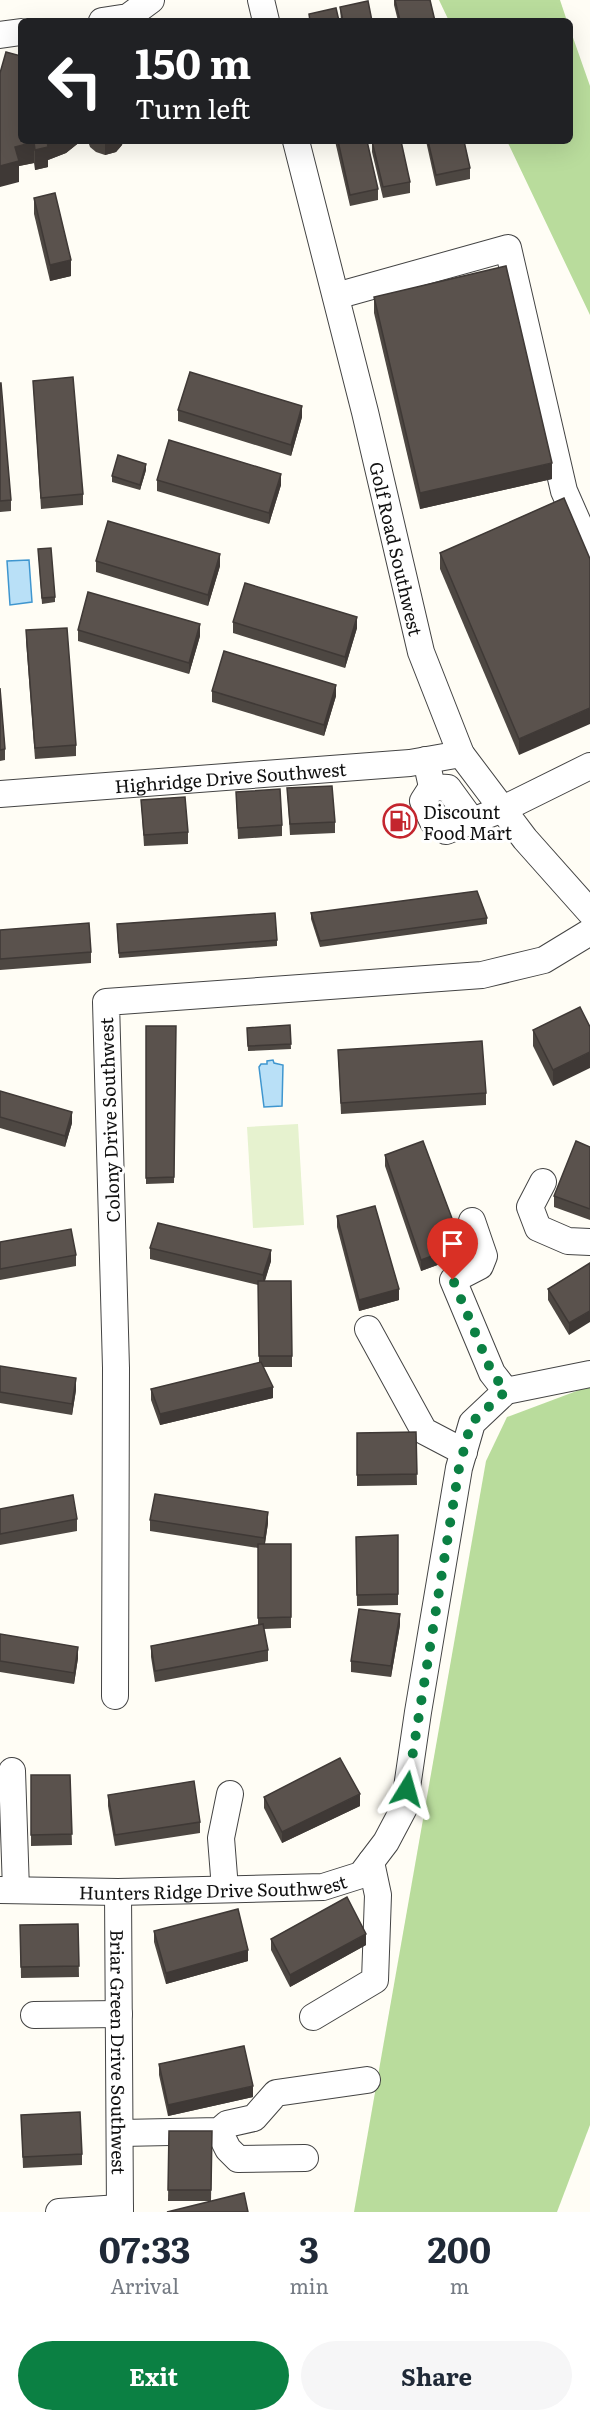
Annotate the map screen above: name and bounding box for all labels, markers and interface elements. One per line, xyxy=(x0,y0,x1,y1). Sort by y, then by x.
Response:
text: 150 m xyxy=(135,30,251,92)
icon: left xyxy=(36,42,114,120)
text: Turn left xyxy=(135,87,250,127)
street label: Golf Road Southwest xyxy=(364,459,430,639)
street label: Highridge Drive Southwest xyxy=(114,754,348,799)
place label: Discount Food Mart xyxy=(423,798,513,846)
fuel station icon: Discount Food Mart xyxy=(382,803,418,839)
street label: Colony Drive Southwest xyxy=(92,1016,126,1223)
pin xyxy=(427,1218,478,1280)
icon: arrive xyxy=(436,1227,469,1260)
position arrow xyxy=(375,1757,439,1821)
street label: Hunters Ridge Drive Southwest xyxy=(79,1867,351,1906)
street label: Briar Green Drive Southwest xyxy=(105,1929,133,2175)
text: 07:33 xyxy=(99,2221,191,2274)
text: 3 xyxy=(299,2221,319,2274)
text: 200 xyxy=(428,2221,491,2274)
text: Arrival xyxy=(111,2270,179,2300)
text: min xyxy=(289,2270,329,2300)
text: m xyxy=(450,2270,469,2300)
button: Exit xyxy=(18,2341,289,2410)
button: Share xyxy=(301,2341,572,2410)

